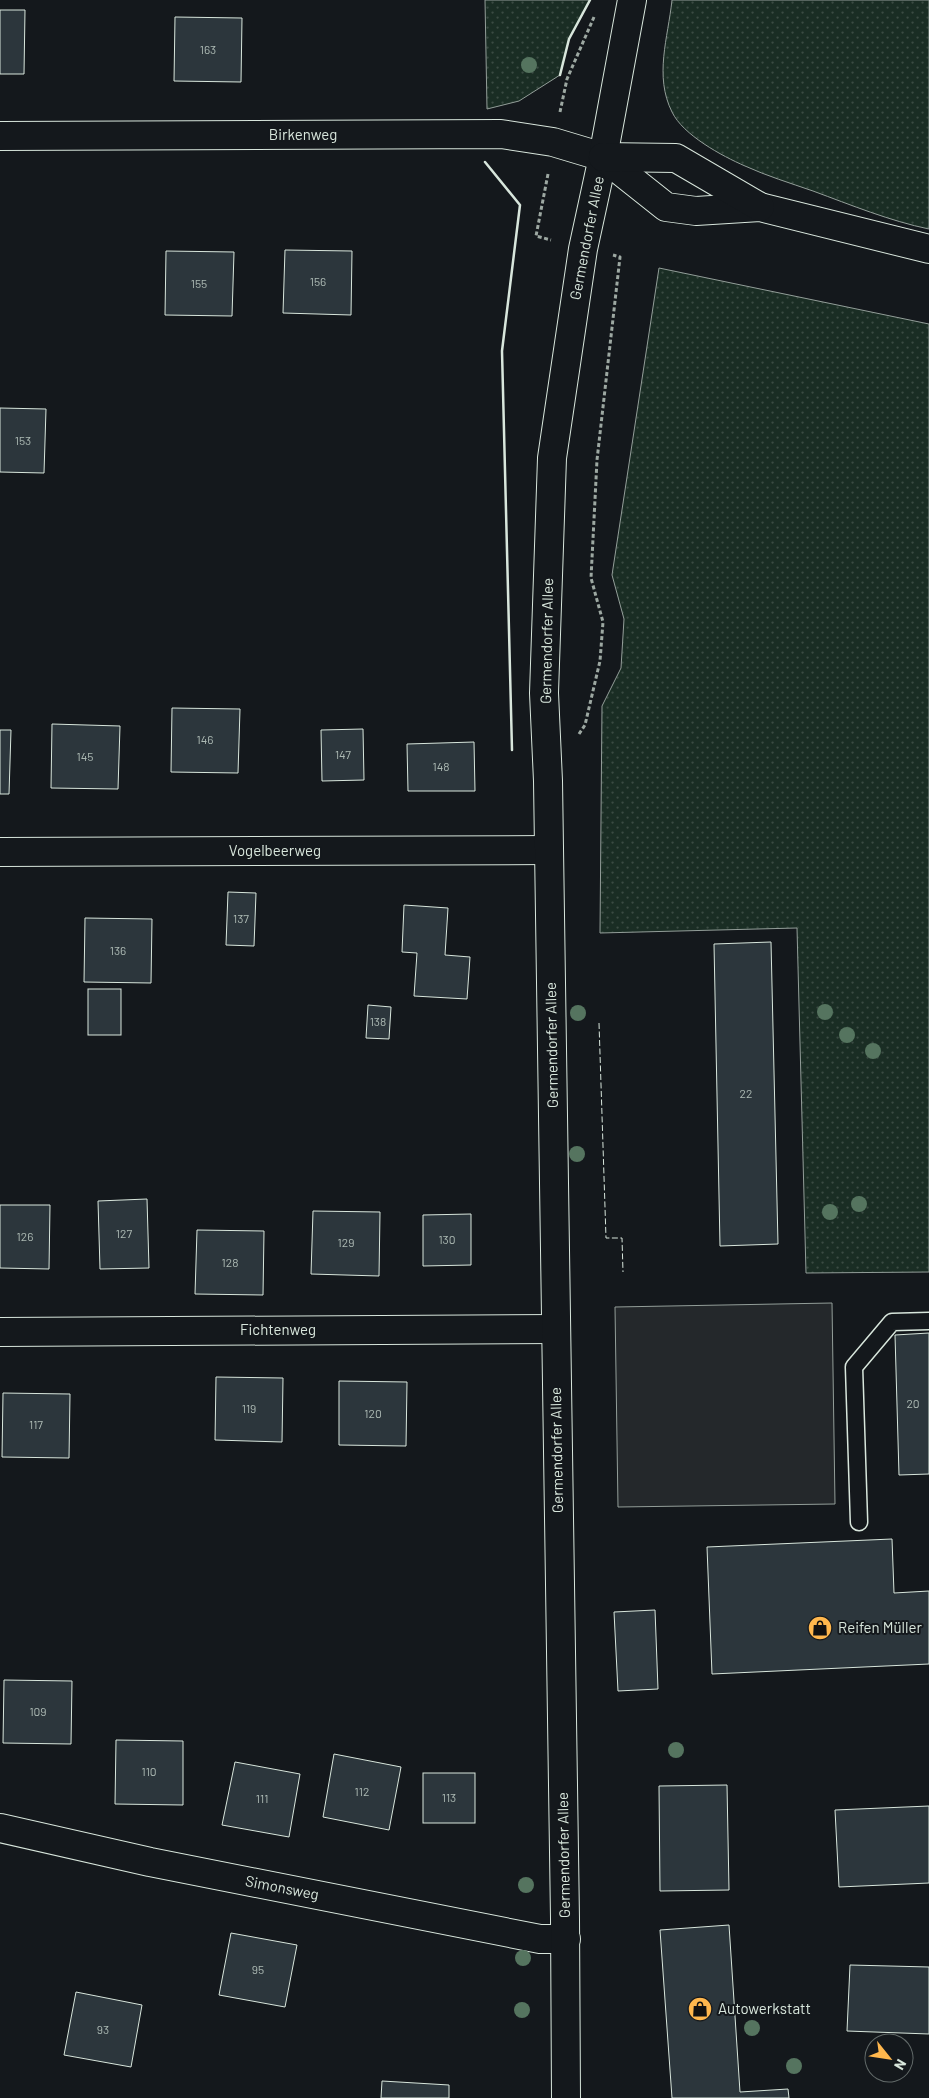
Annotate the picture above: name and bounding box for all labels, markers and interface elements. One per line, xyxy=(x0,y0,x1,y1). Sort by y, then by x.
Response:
house number: 163 xyxy=(200,42,216,56)
street label: Birkenweg xyxy=(269,125,337,143)
street label: Germendorfer Allee xyxy=(565,174,607,301)
house number: 156 xyxy=(310,274,326,288)
house number: 155 xyxy=(191,276,207,290)
house number: 153 xyxy=(15,433,31,447)
street label: Germendorfer Allee xyxy=(536,578,556,704)
house number: 146 xyxy=(197,732,214,746)
house number: 147 xyxy=(335,747,351,761)
house number: 145 xyxy=(77,749,93,763)
house number: 148 xyxy=(432,759,450,773)
street label: Vogelbeerweg xyxy=(229,841,321,859)
house number: 137 xyxy=(233,911,249,925)
house number: 136 xyxy=(110,943,126,957)
street label: Germendorfer Allee xyxy=(541,982,561,1108)
house number: 138 xyxy=(370,1014,386,1028)
house number: 22 xyxy=(740,1086,752,1100)
house number: 127 xyxy=(116,1226,132,1240)
house number: 126 xyxy=(17,1229,33,1243)
house number: 130 xyxy=(438,1232,456,1246)
house number: 129 xyxy=(338,1235,354,1249)
house number: 128 xyxy=(222,1255,238,1269)
street label: Fichtenweg xyxy=(240,1320,316,1338)
street label: Germendorfer Allee xyxy=(546,1387,566,1513)
house number: 20 xyxy=(906,1396,920,1410)
house number: 119 xyxy=(242,1401,256,1415)
house number: 120 xyxy=(364,1406,382,1420)
house number: 117 xyxy=(29,1417,43,1431)
shop icon: Reifen Müller xyxy=(807,1615,833,1641)
place label: Reifen Müller xyxy=(838,1618,922,1636)
house number: 109 xyxy=(29,1704,47,1718)
house number: 110 xyxy=(141,1764,157,1778)
house number: 112 xyxy=(355,1784,369,1798)
house number: 113 xyxy=(442,1790,456,1804)
house number: 111 xyxy=(256,1791,268,1805)
street label: Germendorfer Allee xyxy=(553,1792,573,1918)
street label: Simonsweg xyxy=(244,1871,320,1903)
house number: 95 xyxy=(252,1962,264,1976)
shop icon: Autowerkstatt xyxy=(687,1996,713,2022)
place label: Autowerkstatt xyxy=(718,1999,811,2017)
house number: 93 xyxy=(97,2022,109,2036)
north arrow xyxy=(864,2033,914,2083)
text: N xyxy=(891,2056,910,2073)

